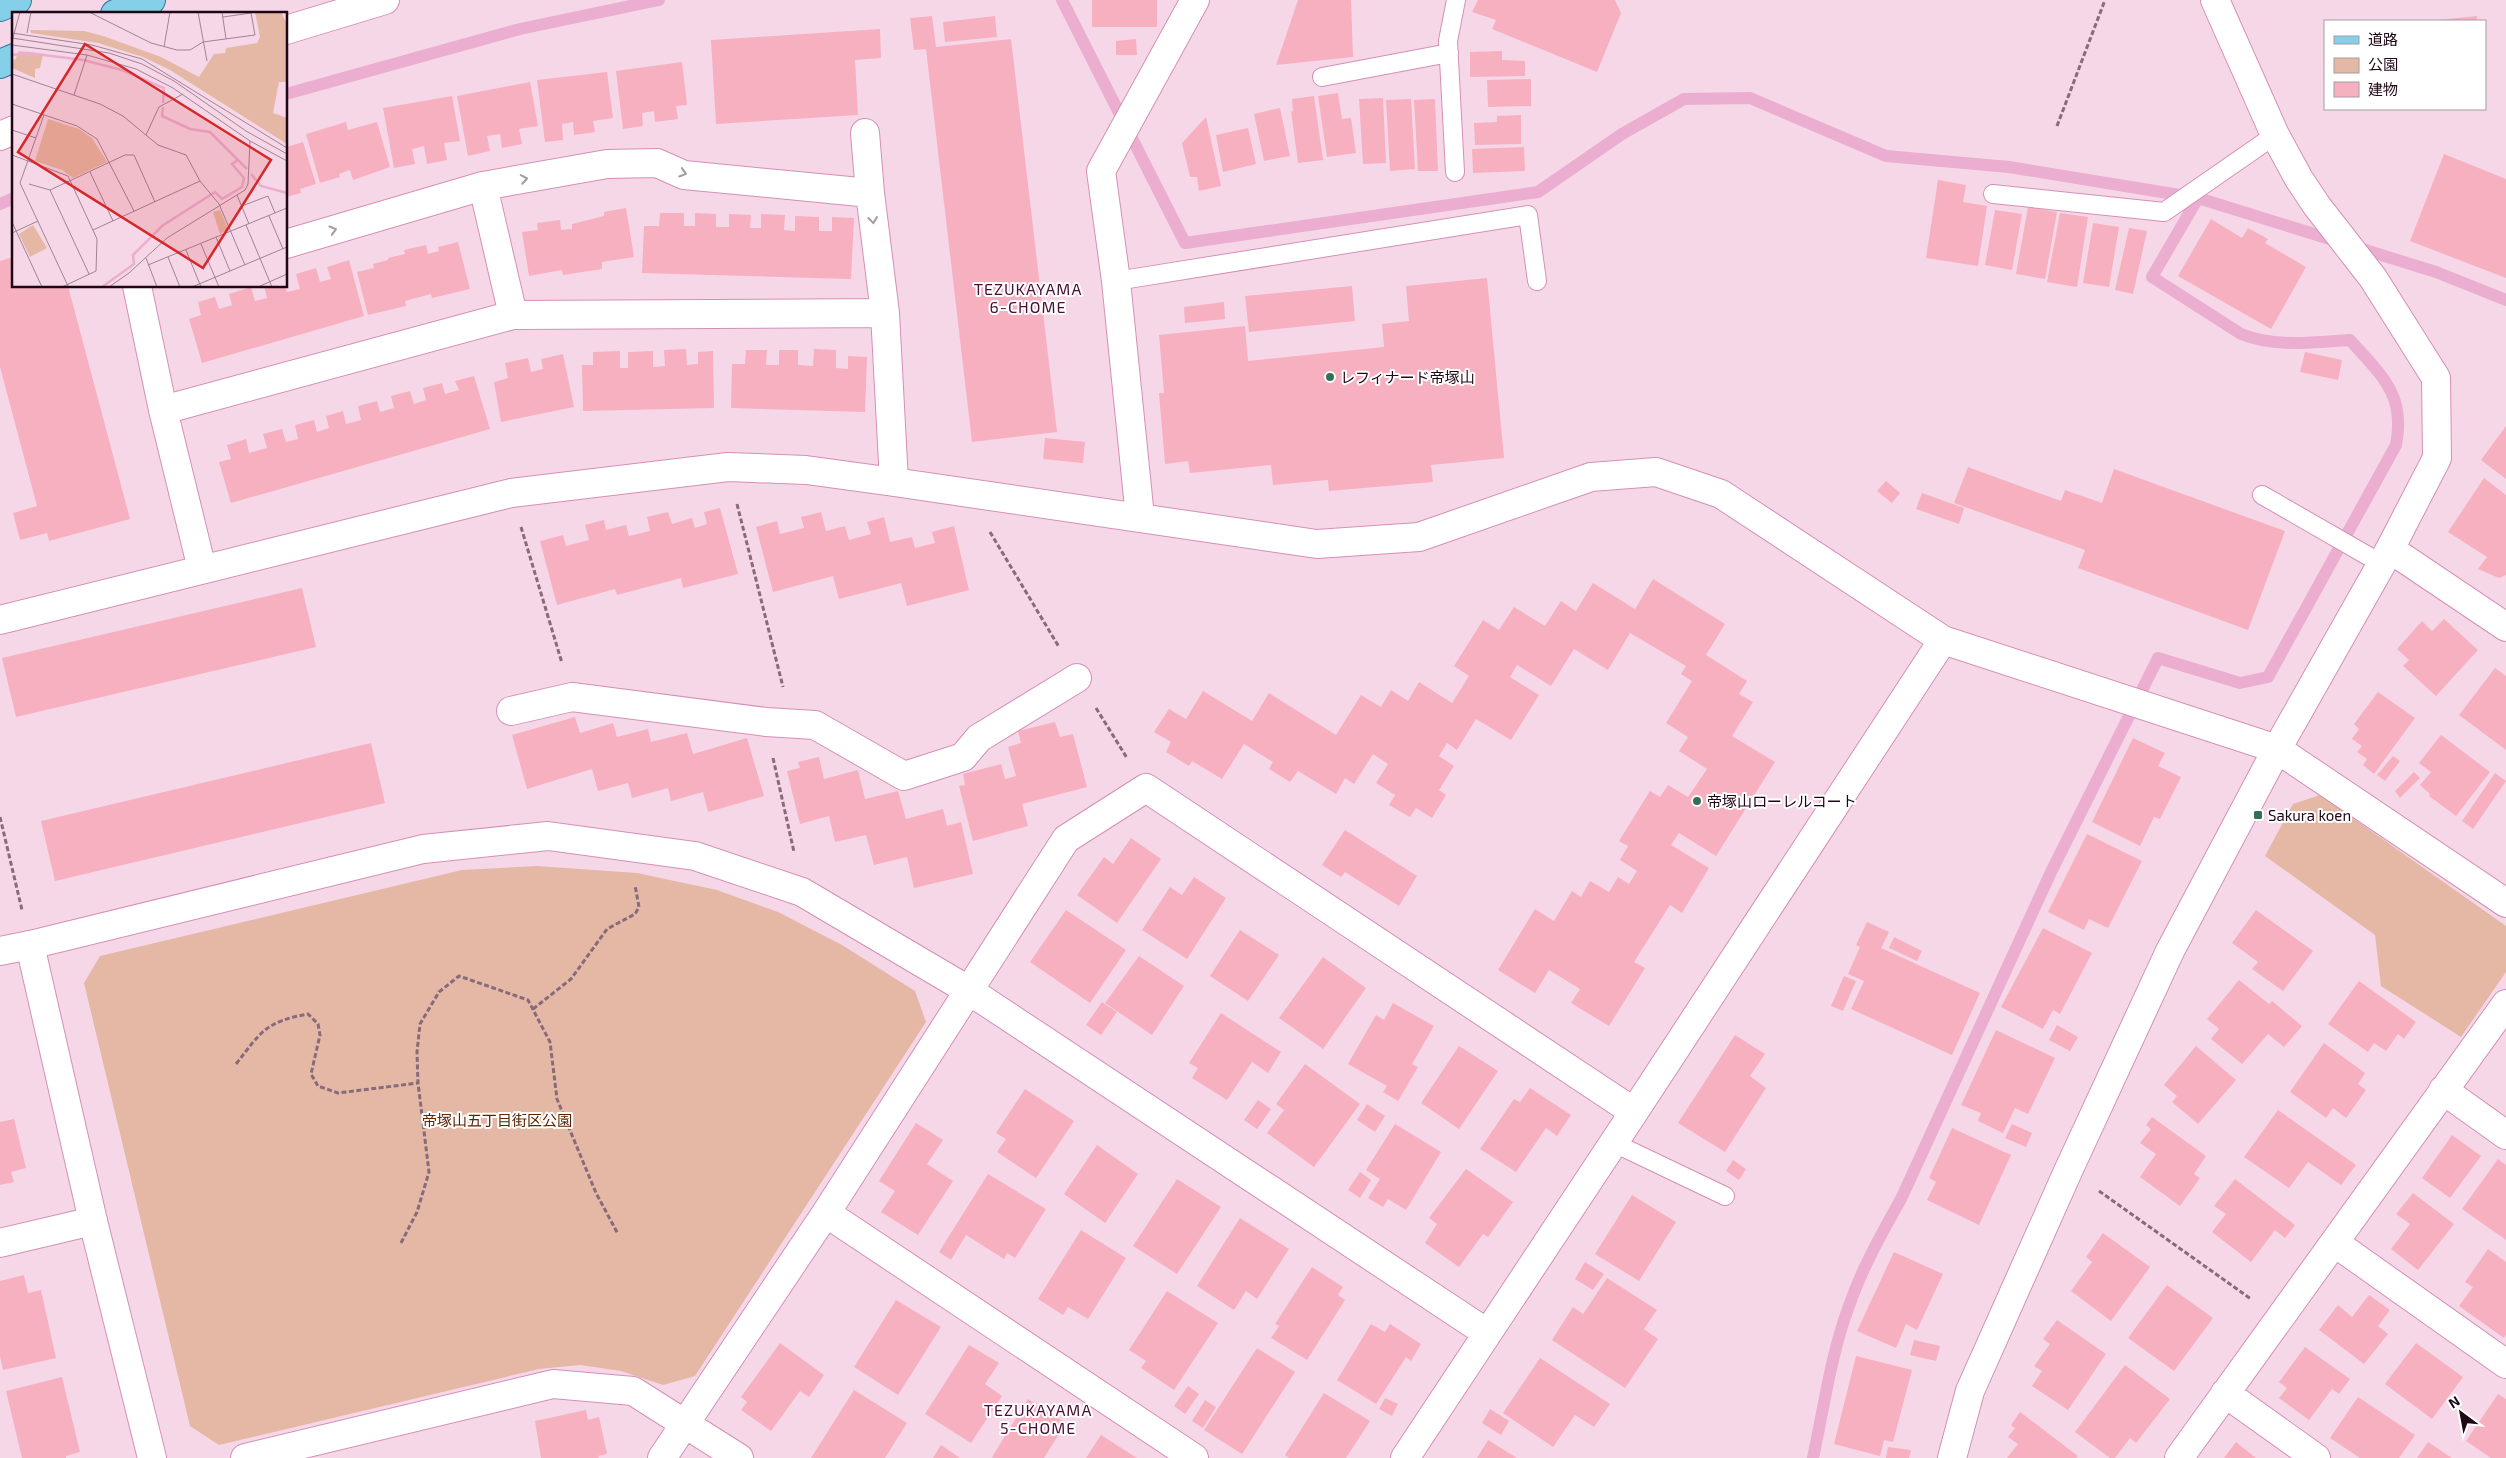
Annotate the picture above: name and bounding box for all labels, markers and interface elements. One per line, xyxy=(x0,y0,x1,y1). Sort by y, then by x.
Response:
inset map xyxy=(12,12,288,288)
legend xyxy=(2324,20,2486,110)
text: 道路 xyxy=(2368,30,2398,48)
text: 公園 xyxy=(2368,55,2398,73)
text: 建物 xyxy=(2368,80,2398,98)
one-way arrow xyxy=(678,168,687,178)
one-way arrow xyxy=(519,175,528,185)
one-way arrow xyxy=(867,216,878,224)
one-way arrow xyxy=(328,226,337,236)
district label: TEZUKAYAMA 6-CHOME xyxy=(974,279,1082,316)
place label: レフィナード帝塚山 xyxy=(1340,368,1475,386)
marker: レフィナード帝塚山 xyxy=(1324,371,1336,383)
place label: 帝塚山ローレルコート xyxy=(1707,792,1857,810)
marker: 帝塚山ローレルコート xyxy=(1691,795,1703,807)
place label: Sakura koen xyxy=(2268,806,2351,824)
marker: Sakura koen xyxy=(2252,809,2264,821)
park label: 帝塚山五丁目街区公園 xyxy=(422,1111,572,1129)
north arrow xyxy=(2436,1388,2486,1438)
text: N xyxy=(2445,1392,2463,1411)
district label: TEZUKAYAMA 5-CHOME xyxy=(984,1400,1092,1437)

